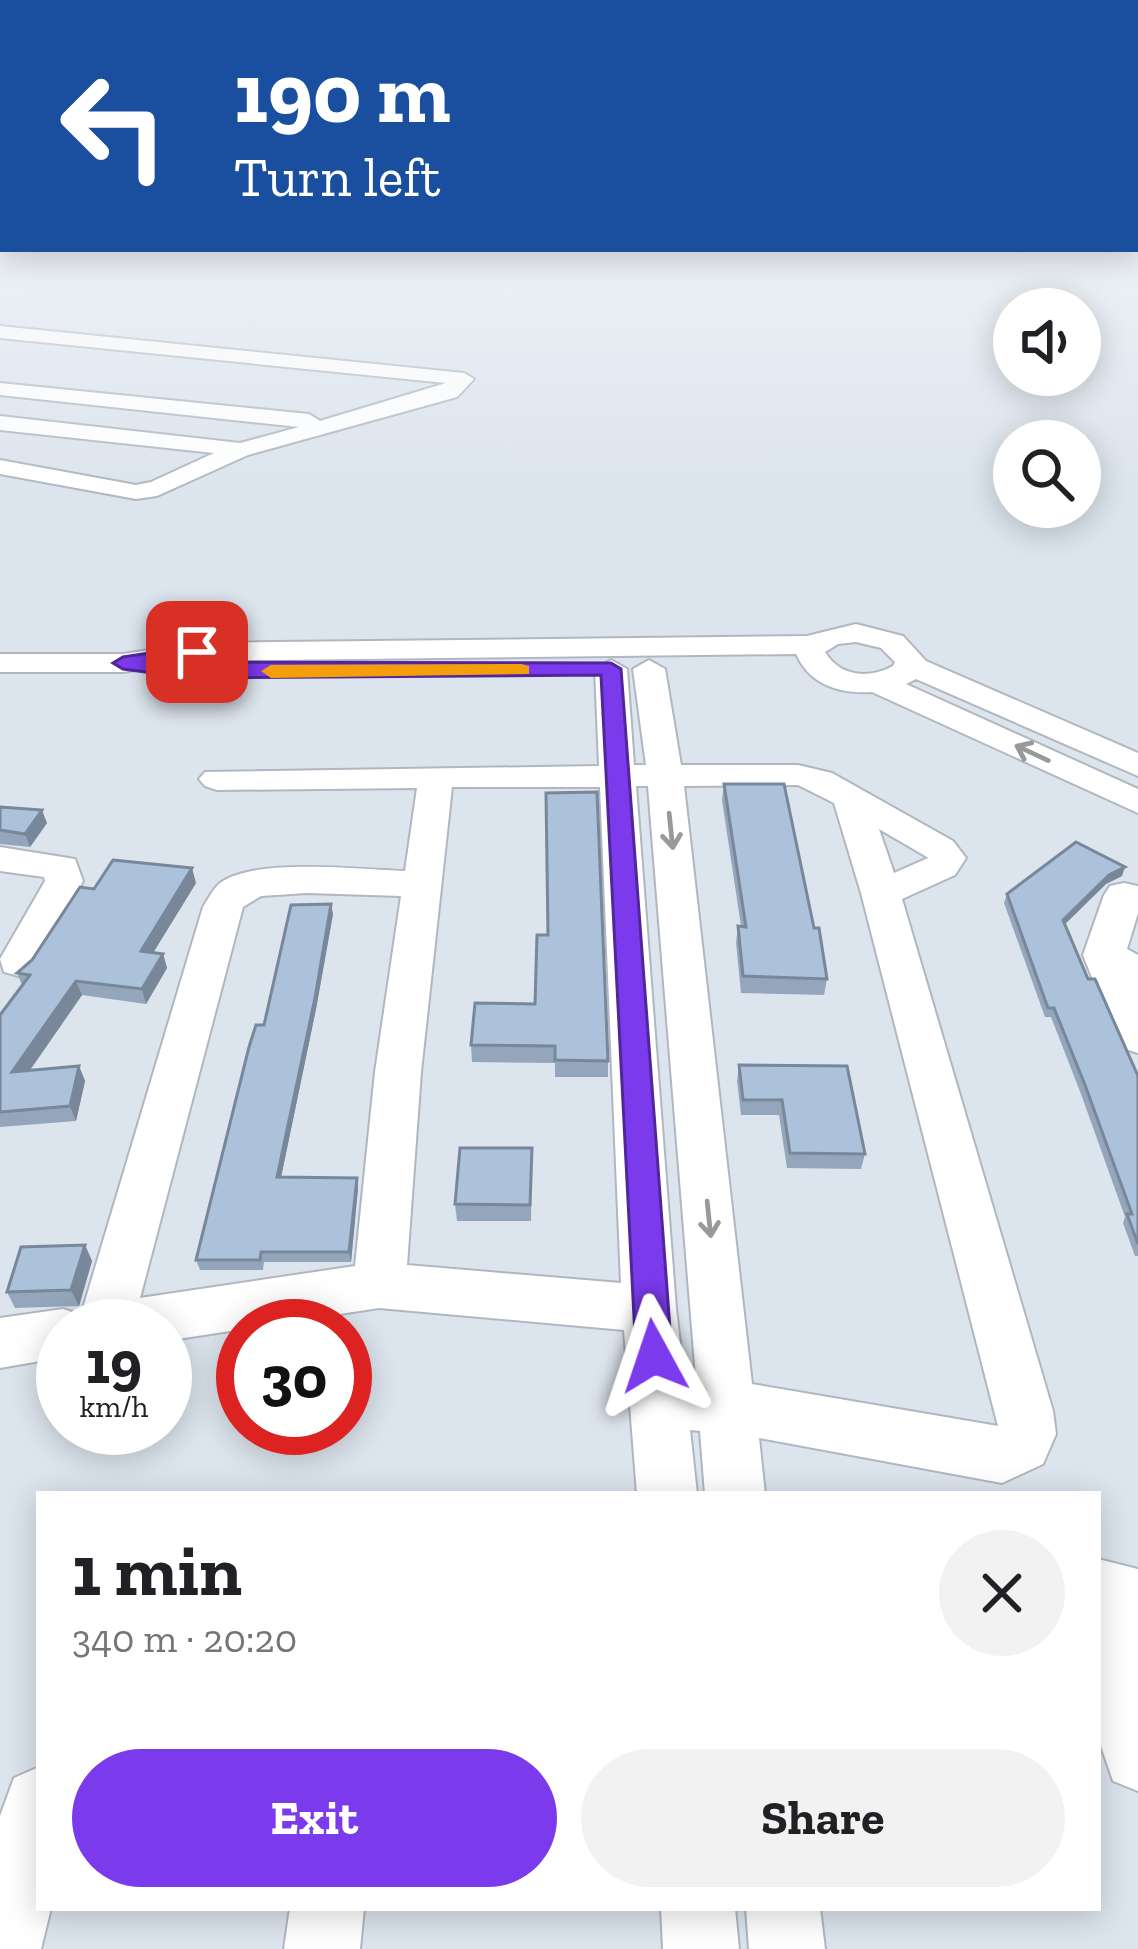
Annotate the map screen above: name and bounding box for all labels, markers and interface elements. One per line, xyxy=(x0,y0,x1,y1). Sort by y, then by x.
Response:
text: 190 m xyxy=(234,43,451,144)
icon: left xyxy=(36,48,192,204)
text: Turn left xyxy=(234,145,441,210)
map controls xyxy=(993,288,1101,528)
button: sound xyxy=(993,288,1101,396)
button: search xyxy=(993,420,1101,528)
pin xyxy=(146,601,248,703)
icon: arrive xyxy=(164,619,230,685)
one-way arrow xyxy=(1014,741,1050,763)
one-way arrow xyxy=(660,811,683,850)
one-way arrow xyxy=(698,1199,721,1238)
position arrow xyxy=(591,1293,717,1419)
speed limit sign: 30 xyxy=(216,1299,372,1455)
text: 19 xyxy=(86,1326,142,1398)
text: km/h xyxy=(80,1389,148,1425)
text: 1 min xyxy=(72,1527,242,1613)
button: close xyxy=(939,1530,1065,1656)
text: 340 m · 20:20 xyxy=(72,1615,297,1662)
button: Exit xyxy=(72,1749,557,1887)
button: Share xyxy=(581,1749,1065,1887)

